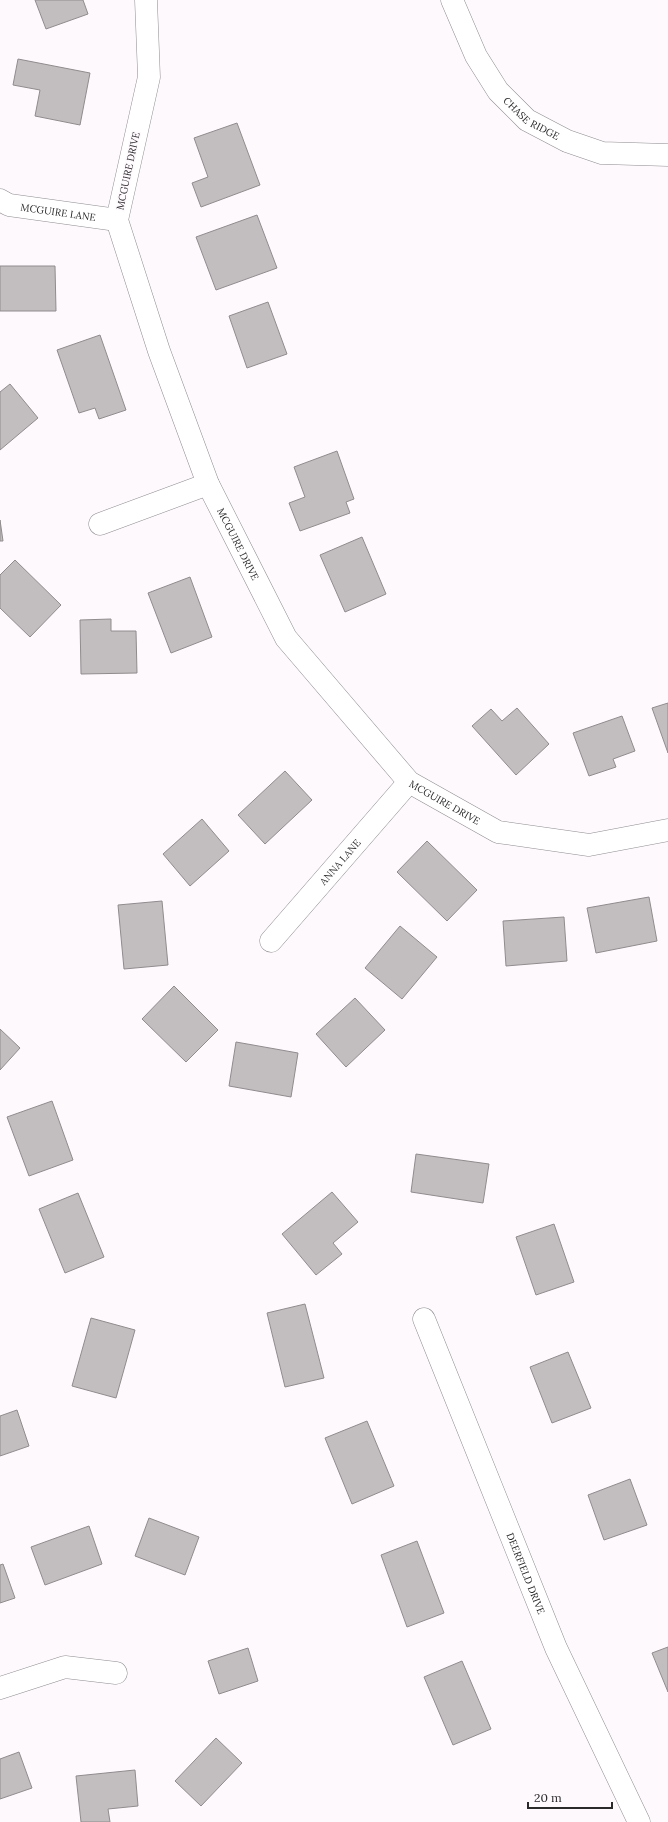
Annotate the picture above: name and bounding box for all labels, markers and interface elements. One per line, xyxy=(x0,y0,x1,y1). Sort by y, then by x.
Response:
street label: CHASE RIDGE xyxy=(501,94,562,142)
street label: MCGUIRE DRIVE xyxy=(113,131,143,211)
street label: MCGUIRE LANE xyxy=(20,200,97,223)
street label: MCGUIRE DRIVE xyxy=(215,505,262,582)
street label: MCGUIRE DRIVE xyxy=(407,777,483,827)
street label: ANNA LANE xyxy=(316,836,363,888)
street label: DEERFIELD DRIVE xyxy=(504,1531,548,1616)
scale bar xyxy=(528,1784,612,1810)
text: 20 m xyxy=(534,1790,562,1805)

